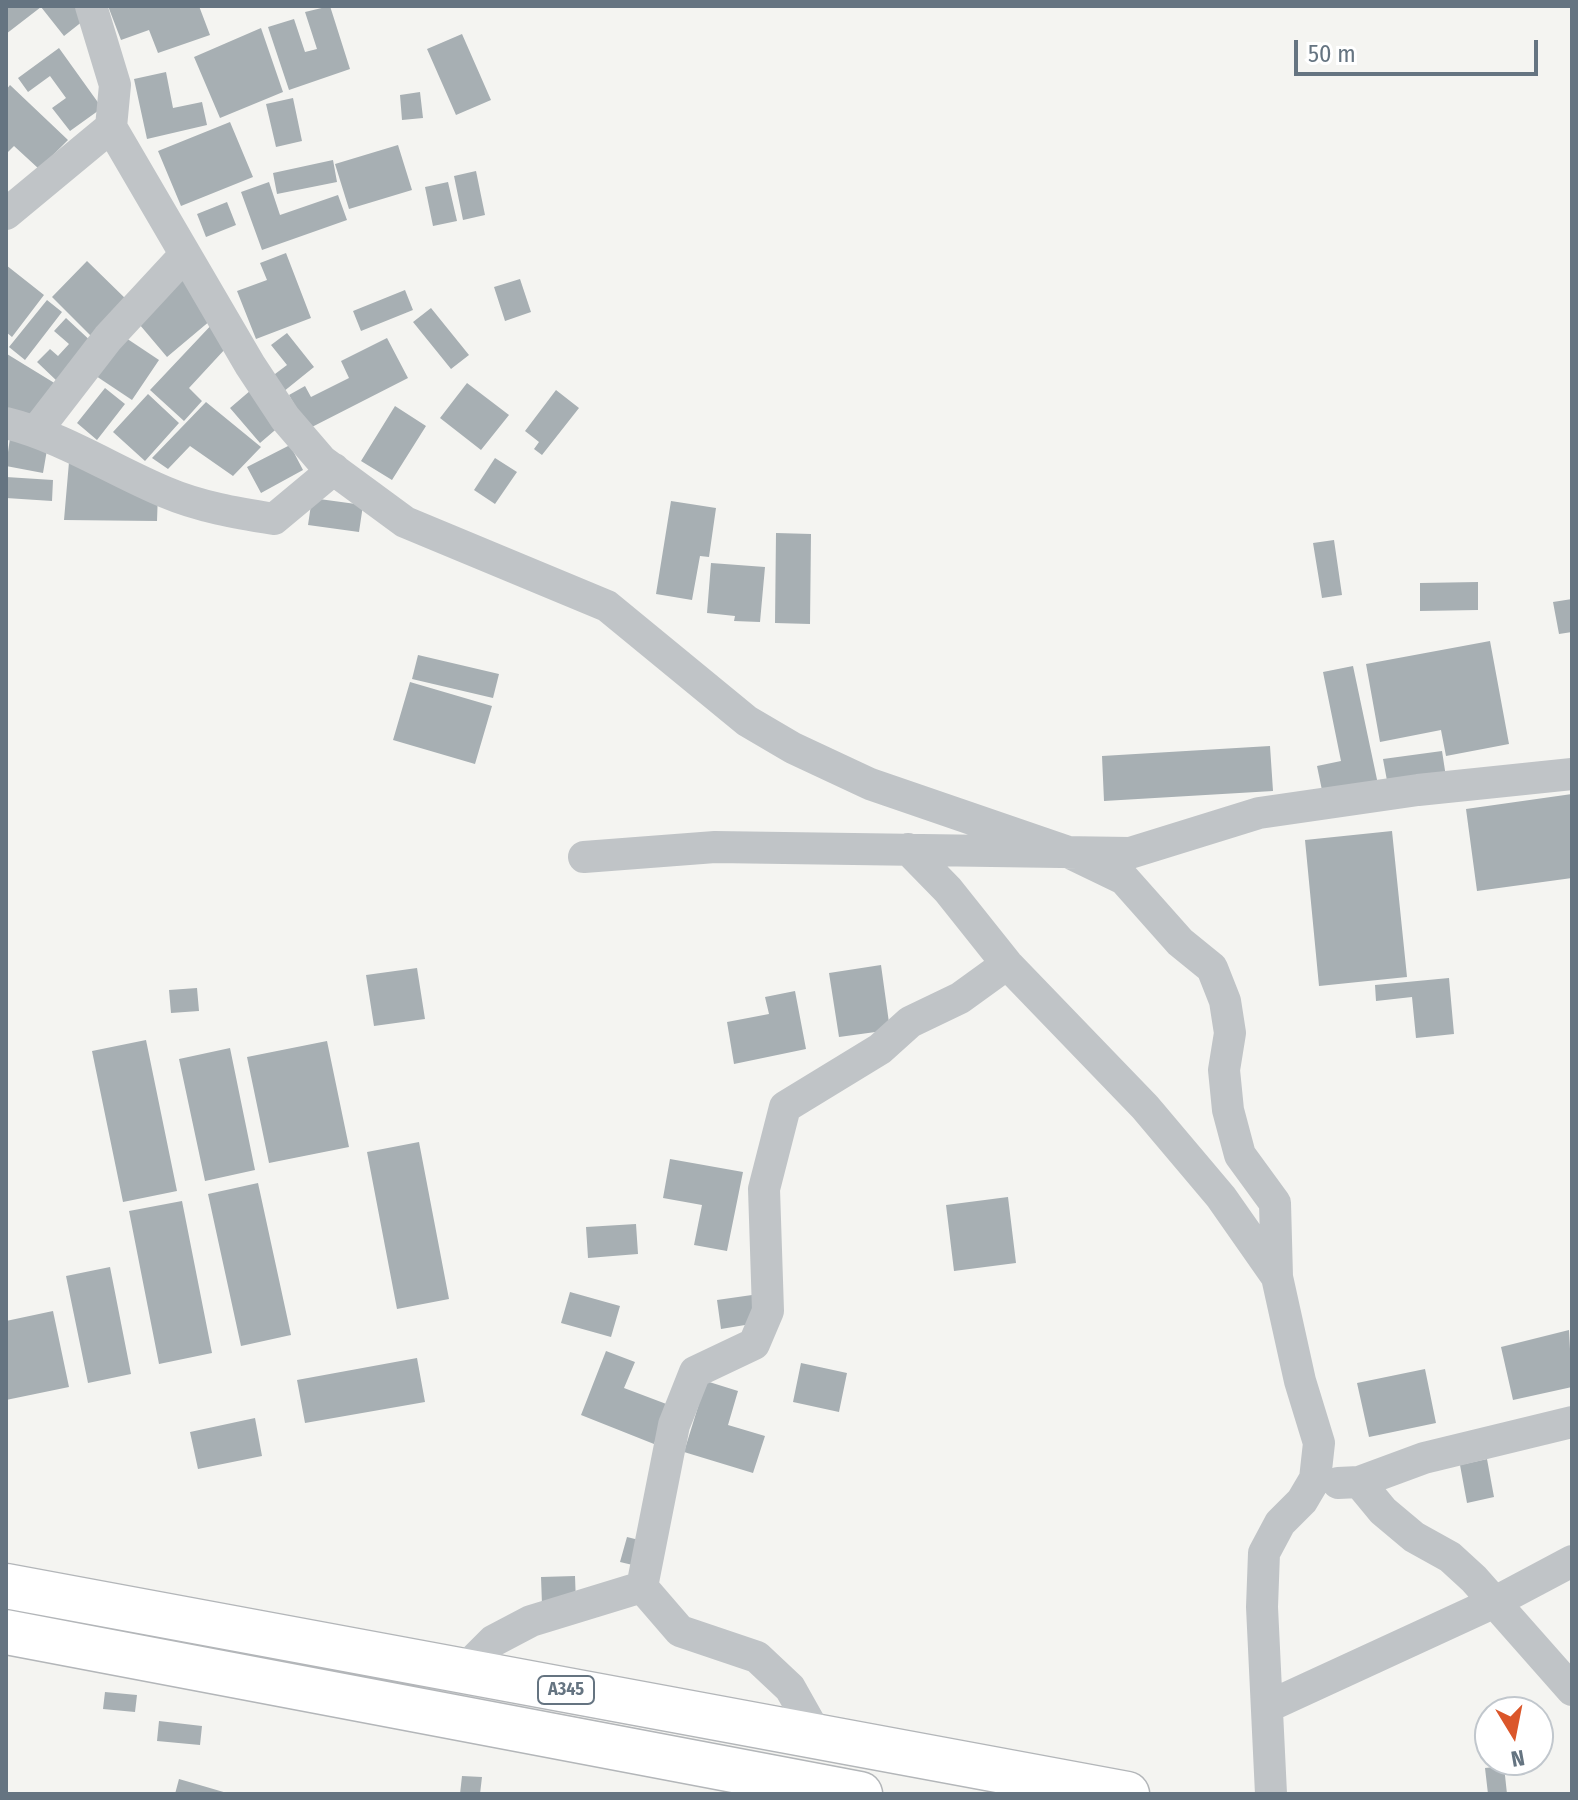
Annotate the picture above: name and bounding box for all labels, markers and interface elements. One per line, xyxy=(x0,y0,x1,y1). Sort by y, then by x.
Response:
scale bar xyxy=(1298,24,1542,74)
text: 50 m xyxy=(1308,40,1356,68)
road number: A345 xyxy=(538,1676,594,1704)
north arrow xyxy=(1474,1696,1554,1776)
text: N xyxy=(1509,1744,1527,1773)

